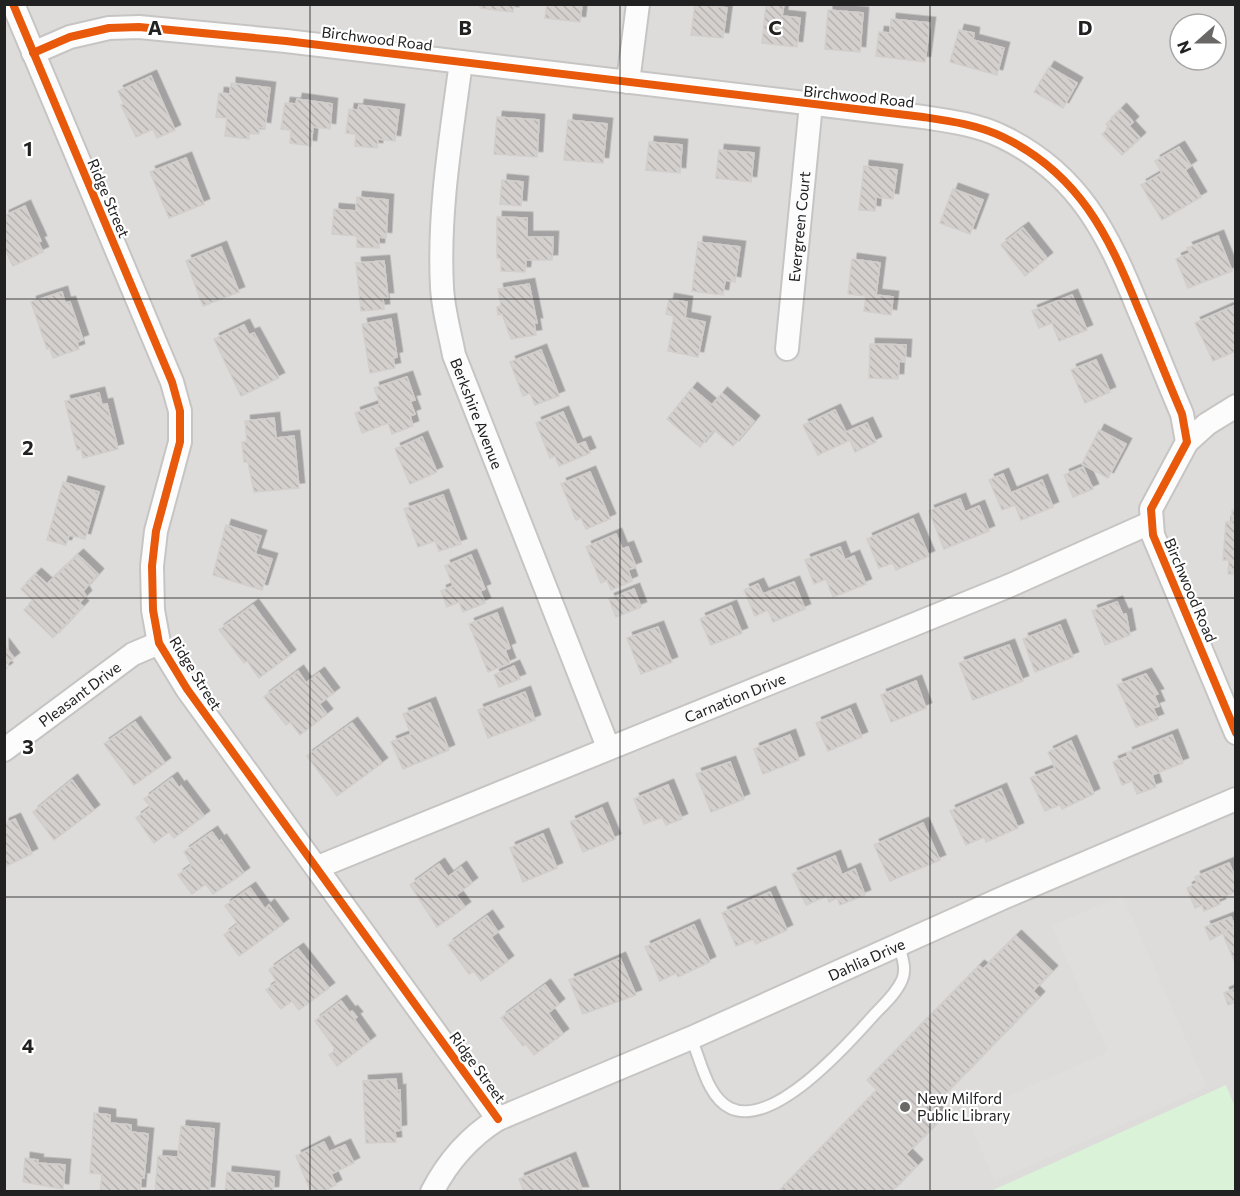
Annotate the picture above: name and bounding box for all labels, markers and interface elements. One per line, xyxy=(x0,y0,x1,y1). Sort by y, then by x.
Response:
north arrow xyxy=(1168,12,1228,72)
text: A xyxy=(148,15,162,39)
text: B xyxy=(458,15,472,39)
text: C xyxy=(768,15,782,39)
text: D xyxy=(1078,15,1092,39)
street label: Birchwood Road xyxy=(321,22,433,54)
text: N xyxy=(1173,39,1195,57)
street label: Birchwood Road xyxy=(803,81,915,111)
text: 1 xyxy=(23,136,33,160)
street label: Ridge Street xyxy=(84,156,134,240)
street label: Evergreen Court xyxy=(785,170,813,283)
street label: Berkshire Avenue xyxy=(447,355,507,471)
text: 2 xyxy=(22,435,34,459)
street label: Birchwood Road xyxy=(1161,535,1221,645)
street label: Ridge Street xyxy=(166,633,226,713)
street label: Pleasant Drive xyxy=(35,657,124,730)
street label: Carnation Drive xyxy=(682,669,788,726)
text: 3 xyxy=(22,734,34,758)
street label: Dahlia Drive xyxy=(825,934,907,984)
street label: Ridge Street xyxy=(446,1028,510,1106)
text: 4 xyxy=(22,1033,34,1057)
place label: New Milford Public Library xyxy=(917,1089,1011,1124)
marker: New Milford Public Library xyxy=(898,1100,912,1114)

